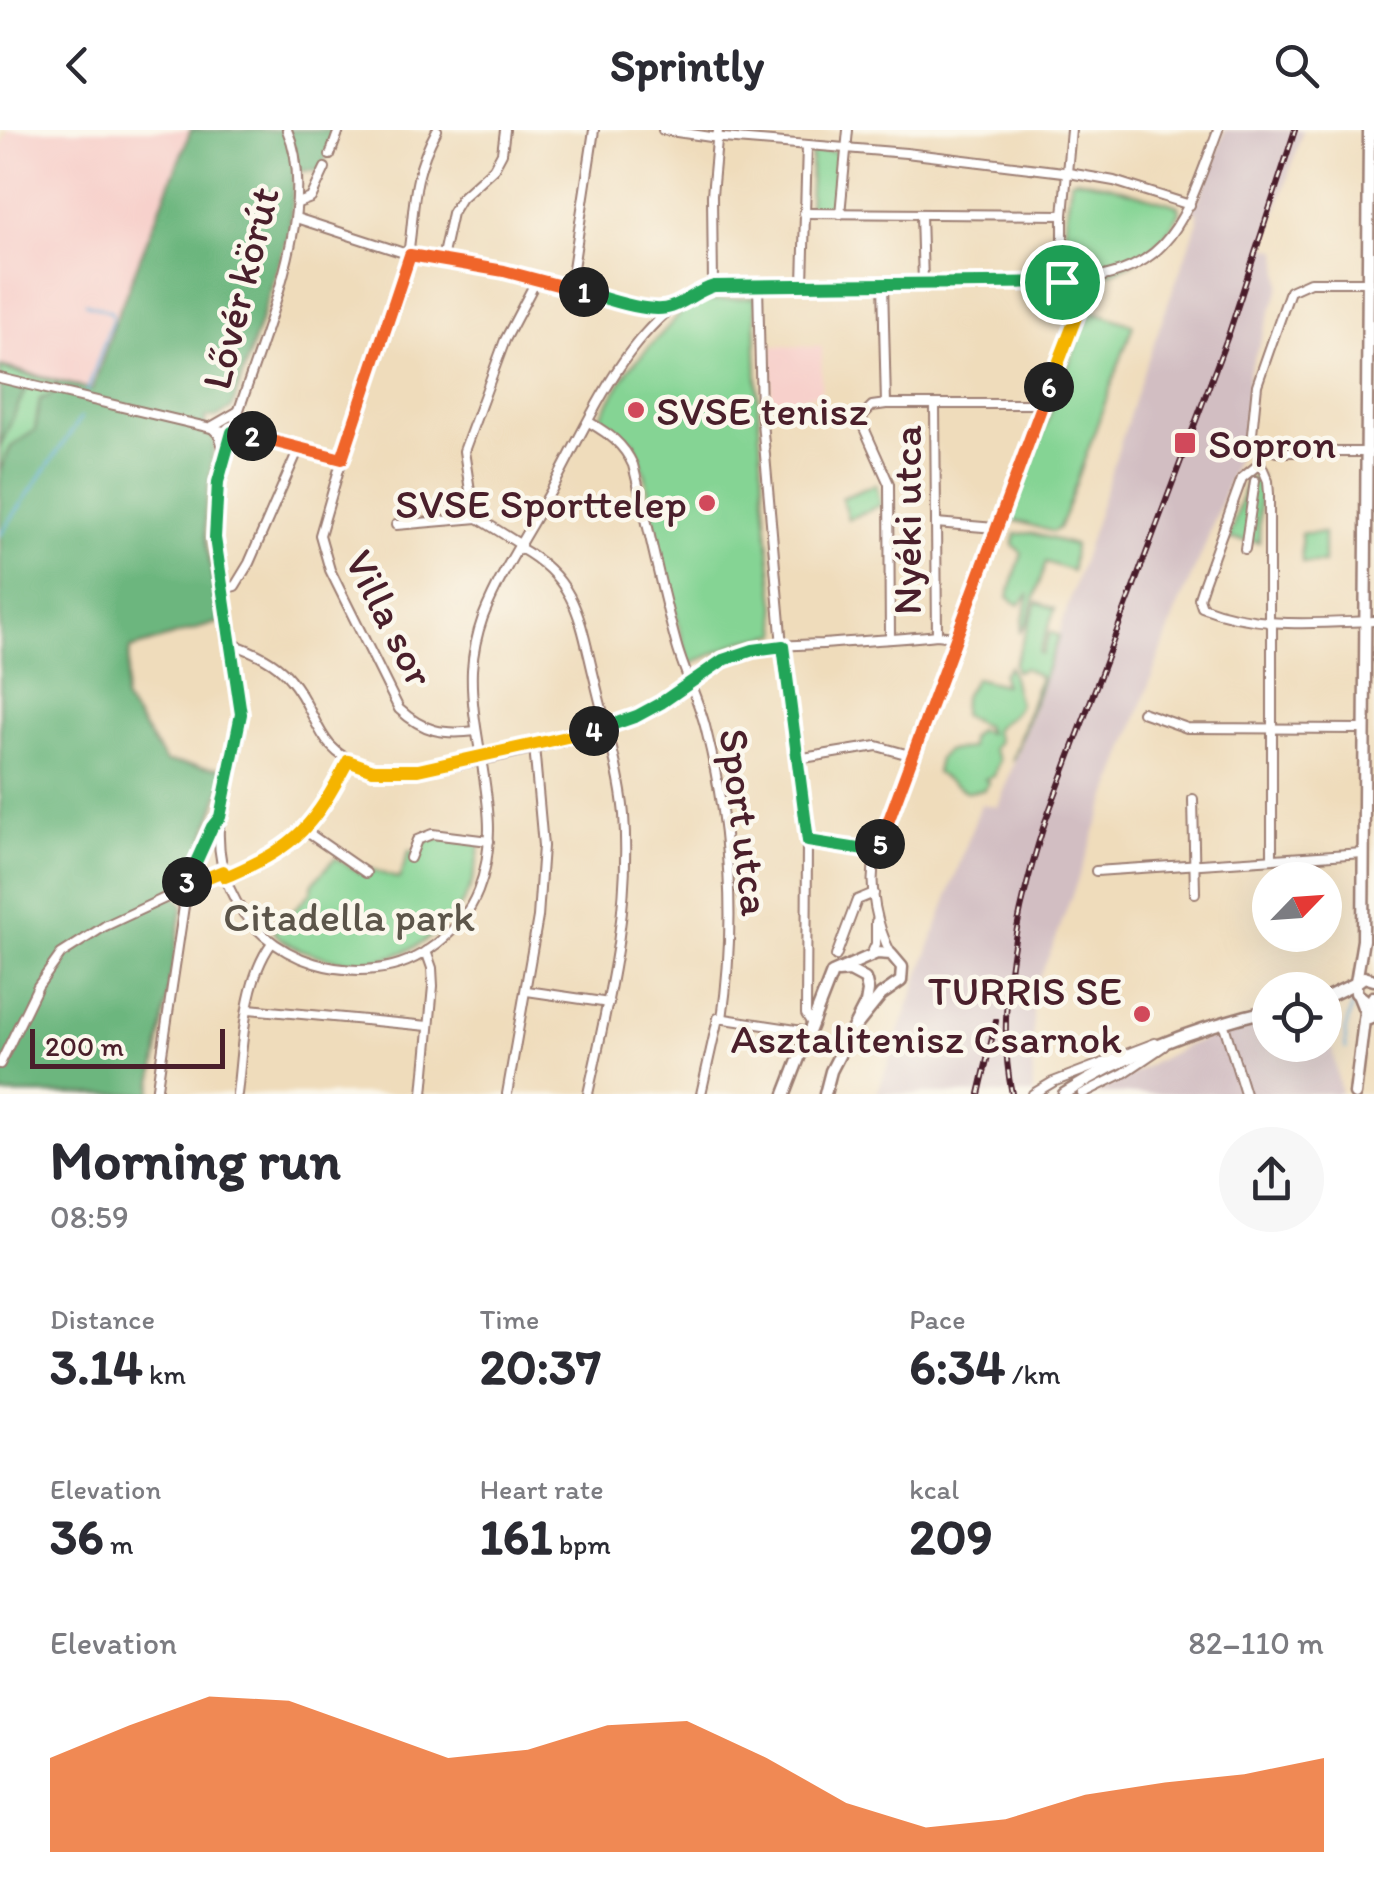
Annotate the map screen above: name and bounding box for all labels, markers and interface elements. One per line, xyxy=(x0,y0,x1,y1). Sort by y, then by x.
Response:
icon: back xyxy=(50,38,105,93)
text: Sprintly xyxy=(610,38,764,92)
icon: search xyxy=(1269,38,1324,93)
street label: Lővér körút xyxy=(190,182,290,394)
pin xyxy=(1020,240,1105,325)
icon: arrive xyxy=(1035,255,1090,310)
pin: 1 xyxy=(559,267,609,317)
text: 1 xyxy=(578,275,591,309)
pin: 6 xyxy=(1024,362,1074,412)
text: 6 xyxy=(1042,370,1056,404)
place label: SVSE tenisz xyxy=(656,385,868,436)
marker: SVSE tenisz xyxy=(625,399,647,421)
pin: 2 xyxy=(227,411,277,461)
place label: Sopron xyxy=(1208,418,1336,469)
text: 2 xyxy=(245,419,259,453)
street label: Nyéki utca xyxy=(881,425,932,615)
marker: Sopron xyxy=(1172,430,1198,456)
place label: SVSE Sporttelep xyxy=(395,478,687,529)
marker: SVSE Sporttelep xyxy=(696,492,718,514)
street label: Villa sor xyxy=(334,541,446,695)
pin: 4 xyxy=(569,706,619,756)
text: 4 xyxy=(586,714,602,748)
street label: Sport utca xyxy=(708,726,782,919)
pin: 5 xyxy=(855,819,905,869)
text: 5 xyxy=(873,827,887,861)
pin: 3 xyxy=(162,857,212,907)
north arrow xyxy=(1252,862,1342,952)
map controls xyxy=(1252,862,1342,1062)
text: 3 xyxy=(179,865,195,899)
park label: Citadella park xyxy=(223,891,475,942)
place label: TURRIS SE Asztalitenisz Csarnok xyxy=(731,965,1122,1064)
button: locate xyxy=(1252,972,1342,1062)
marker: TURRIS SE Asztalitenisz Csarnok xyxy=(1131,1003,1153,1025)
scale bar xyxy=(30,1024,225,1068)
text: 200 m xyxy=(45,1029,124,1063)
text: Morning run xyxy=(50,1127,341,1193)
button: share xyxy=(1219,1127,1324,1232)
text: 08:59 xyxy=(50,1198,129,1236)
text: Distance xyxy=(50,1302,155,1336)
text: Time xyxy=(480,1302,539,1336)
text: Pace xyxy=(909,1302,965,1336)
text: 3.14 xyxy=(50,1336,143,1397)
text: 20:37 xyxy=(480,1336,601,1397)
text: 6:34 xyxy=(909,1336,1005,1397)
text: km xyxy=(143,1357,186,1391)
text: /km xyxy=(1005,1357,1060,1391)
text: Elevation xyxy=(50,1472,161,1506)
text: Heart rate xyxy=(480,1472,604,1506)
text: kcal xyxy=(909,1472,959,1506)
text: 36 xyxy=(50,1506,104,1567)
text: 161 xyxy=(480,1506,553,1567)
text: 209 xyxy=(909,1506,993,1567)
text: m xyxy=(104,1527,134,1561)
text: bpm xyxy=(553,1527,611,1561)
text: Elevation xyxy=(50,1624,177,1662)
text: 82–110 m xyxy=(1188,1624,1324,1662)

